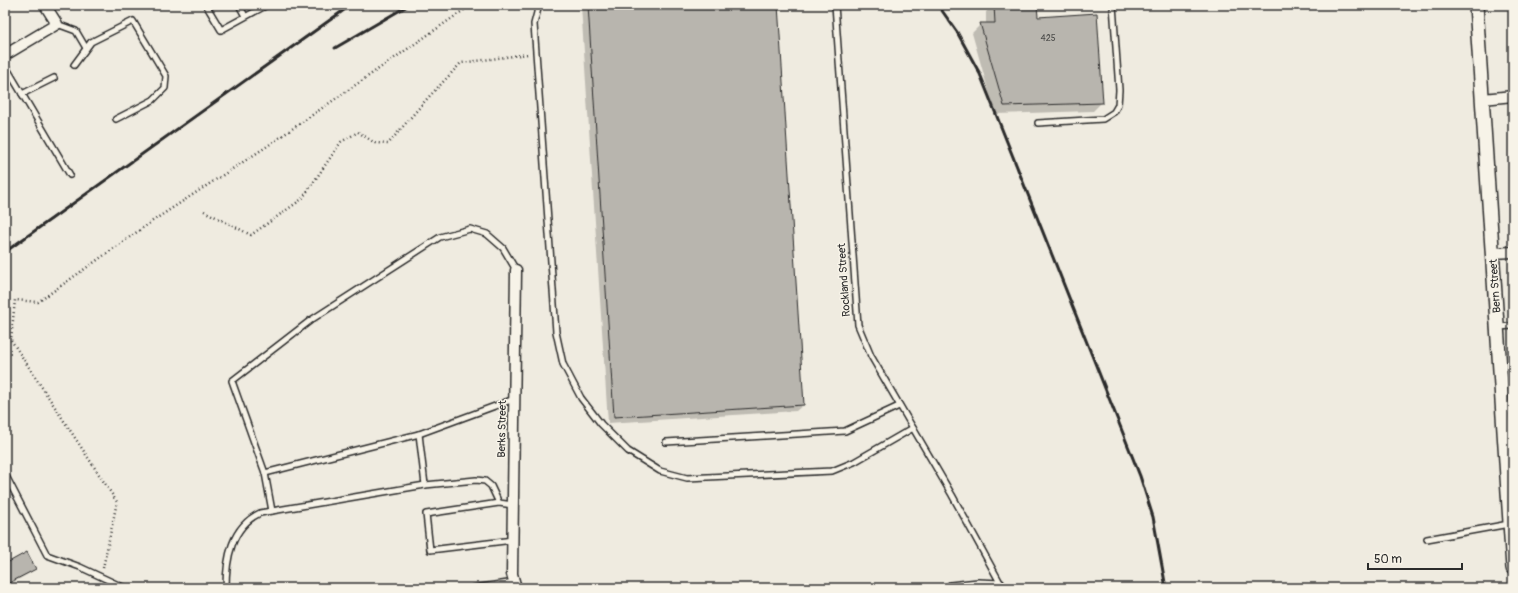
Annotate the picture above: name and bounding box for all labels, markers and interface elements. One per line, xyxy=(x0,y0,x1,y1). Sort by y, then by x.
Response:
house number: 425 xyxy=(1040,33,1056,44)
street label: Rockland Street xyxy=(835,242,853,317)
street label: Bern Street xyxy=(1487,258,1503,313)
street label: Berks Street xyxy=(495,400,509,458)
scale bar xyxy=(1368,545,1462,571)
text: 50 m xyxy=(1374,552,1402,567)

